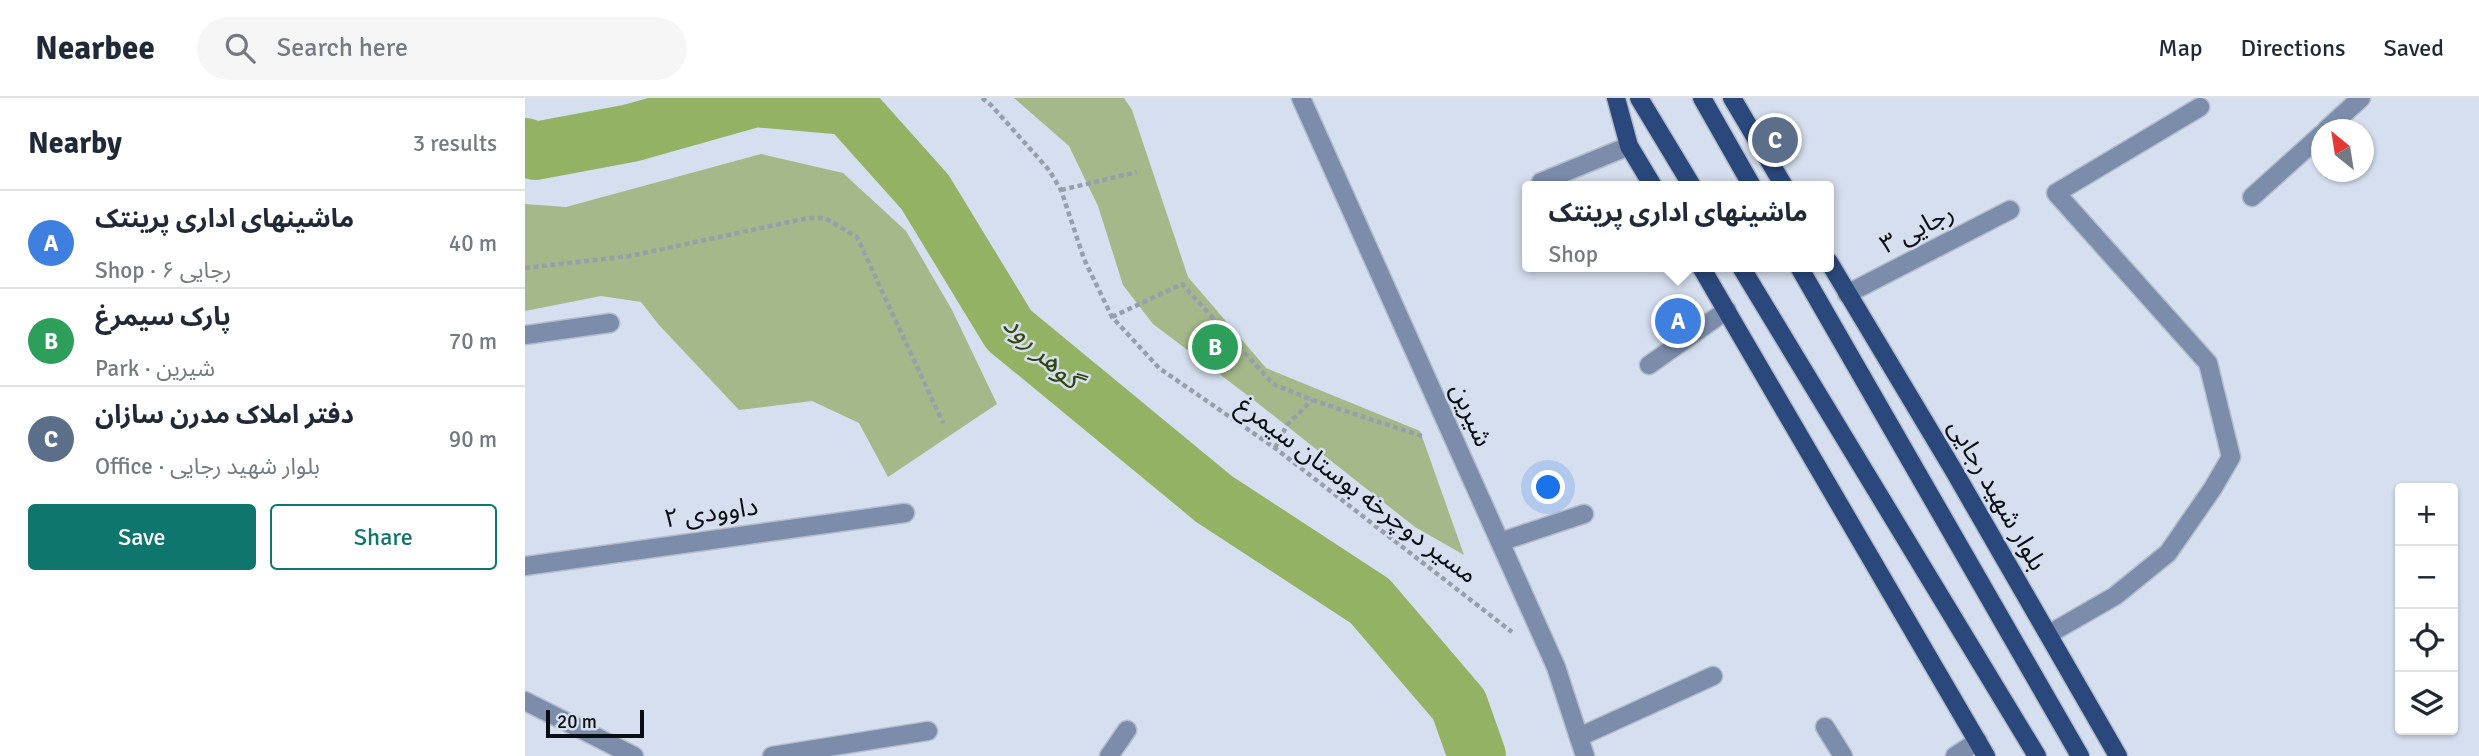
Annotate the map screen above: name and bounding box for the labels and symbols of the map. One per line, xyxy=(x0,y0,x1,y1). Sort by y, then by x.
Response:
pin: C xyxy=(1752,114,1798,166)
north arrow xyxy=(2311,119,2374,182)
street label: رجایی ۳ xyxy=(1875,197,1959,261)
pin: A xyxy=(1655,295,1701,347)
water label: گوهر رود xyxy=(996,307,1092,400)
pin: B xyxy=(1192,321,1238,373)
street label: شیرین xyxy=(1443,378,1499,452)
street label: مسیر دوچرخه بوستان سیمرغ xyxy=(1229,389,1484,592)
street label: بلوار شهید رجایی xyxy=(1941,414,2053,576)
your location xyxy=(1531,470,1565,504)
street label: داوودی ۲ xyxy=(662,491,760,535)
scale bar xyxy=(546,707,644,739)

